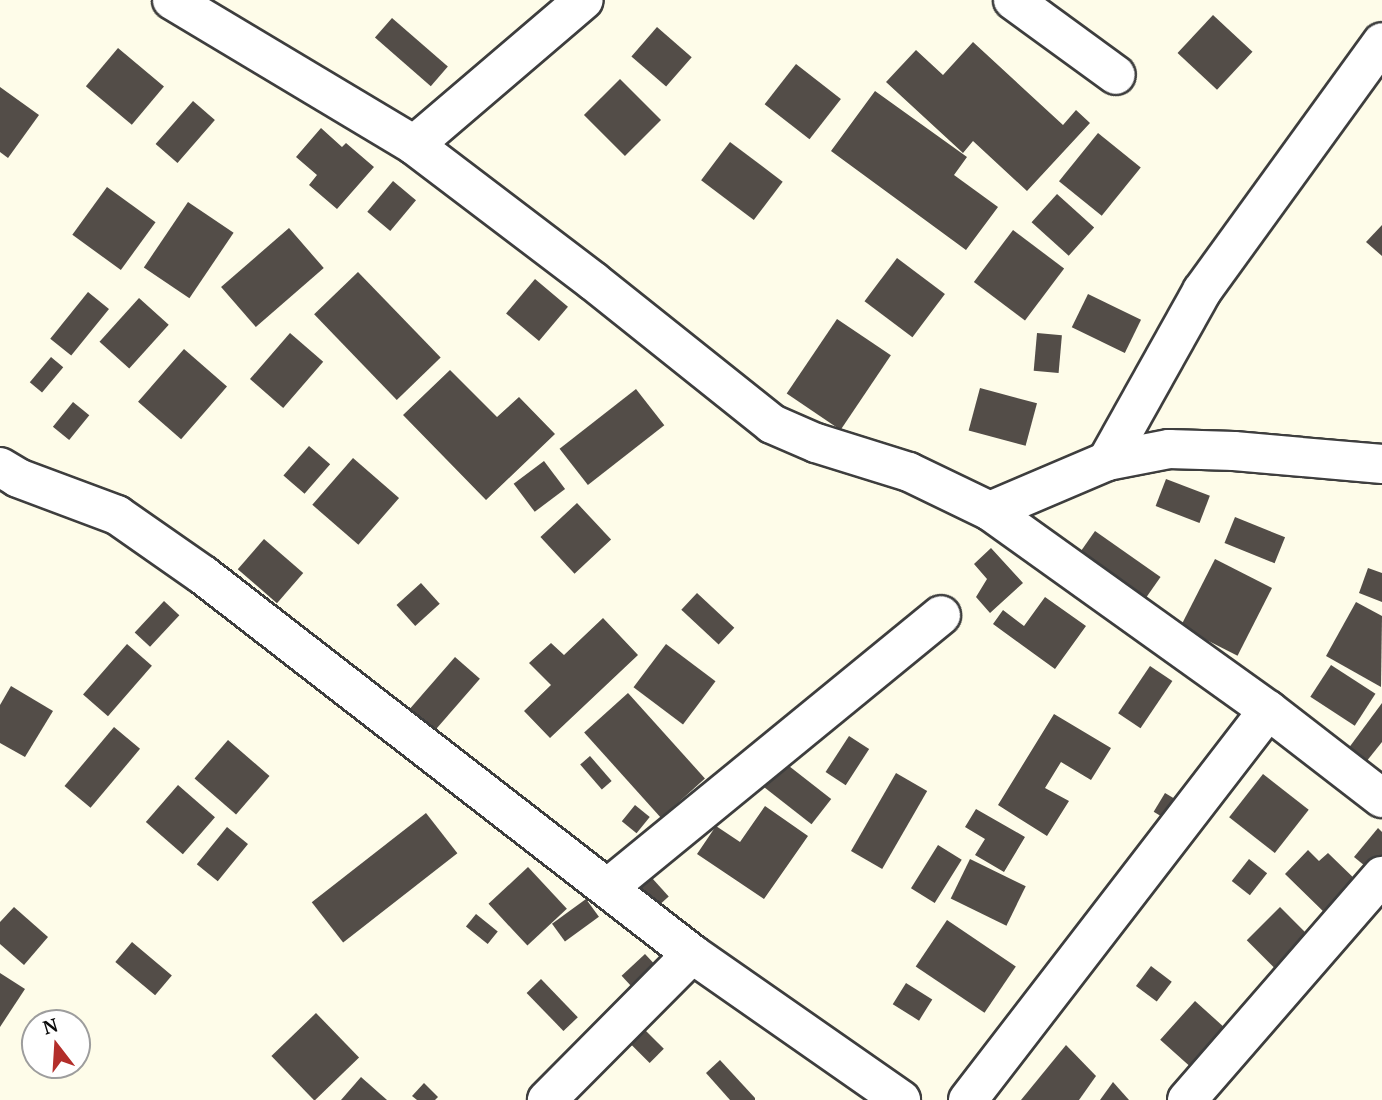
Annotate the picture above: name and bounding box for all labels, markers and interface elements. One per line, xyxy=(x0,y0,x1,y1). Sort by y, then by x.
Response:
north arrow xyxy=(21,1009,91,1079)
text: N xyxy=(40,1011,61,1039)

